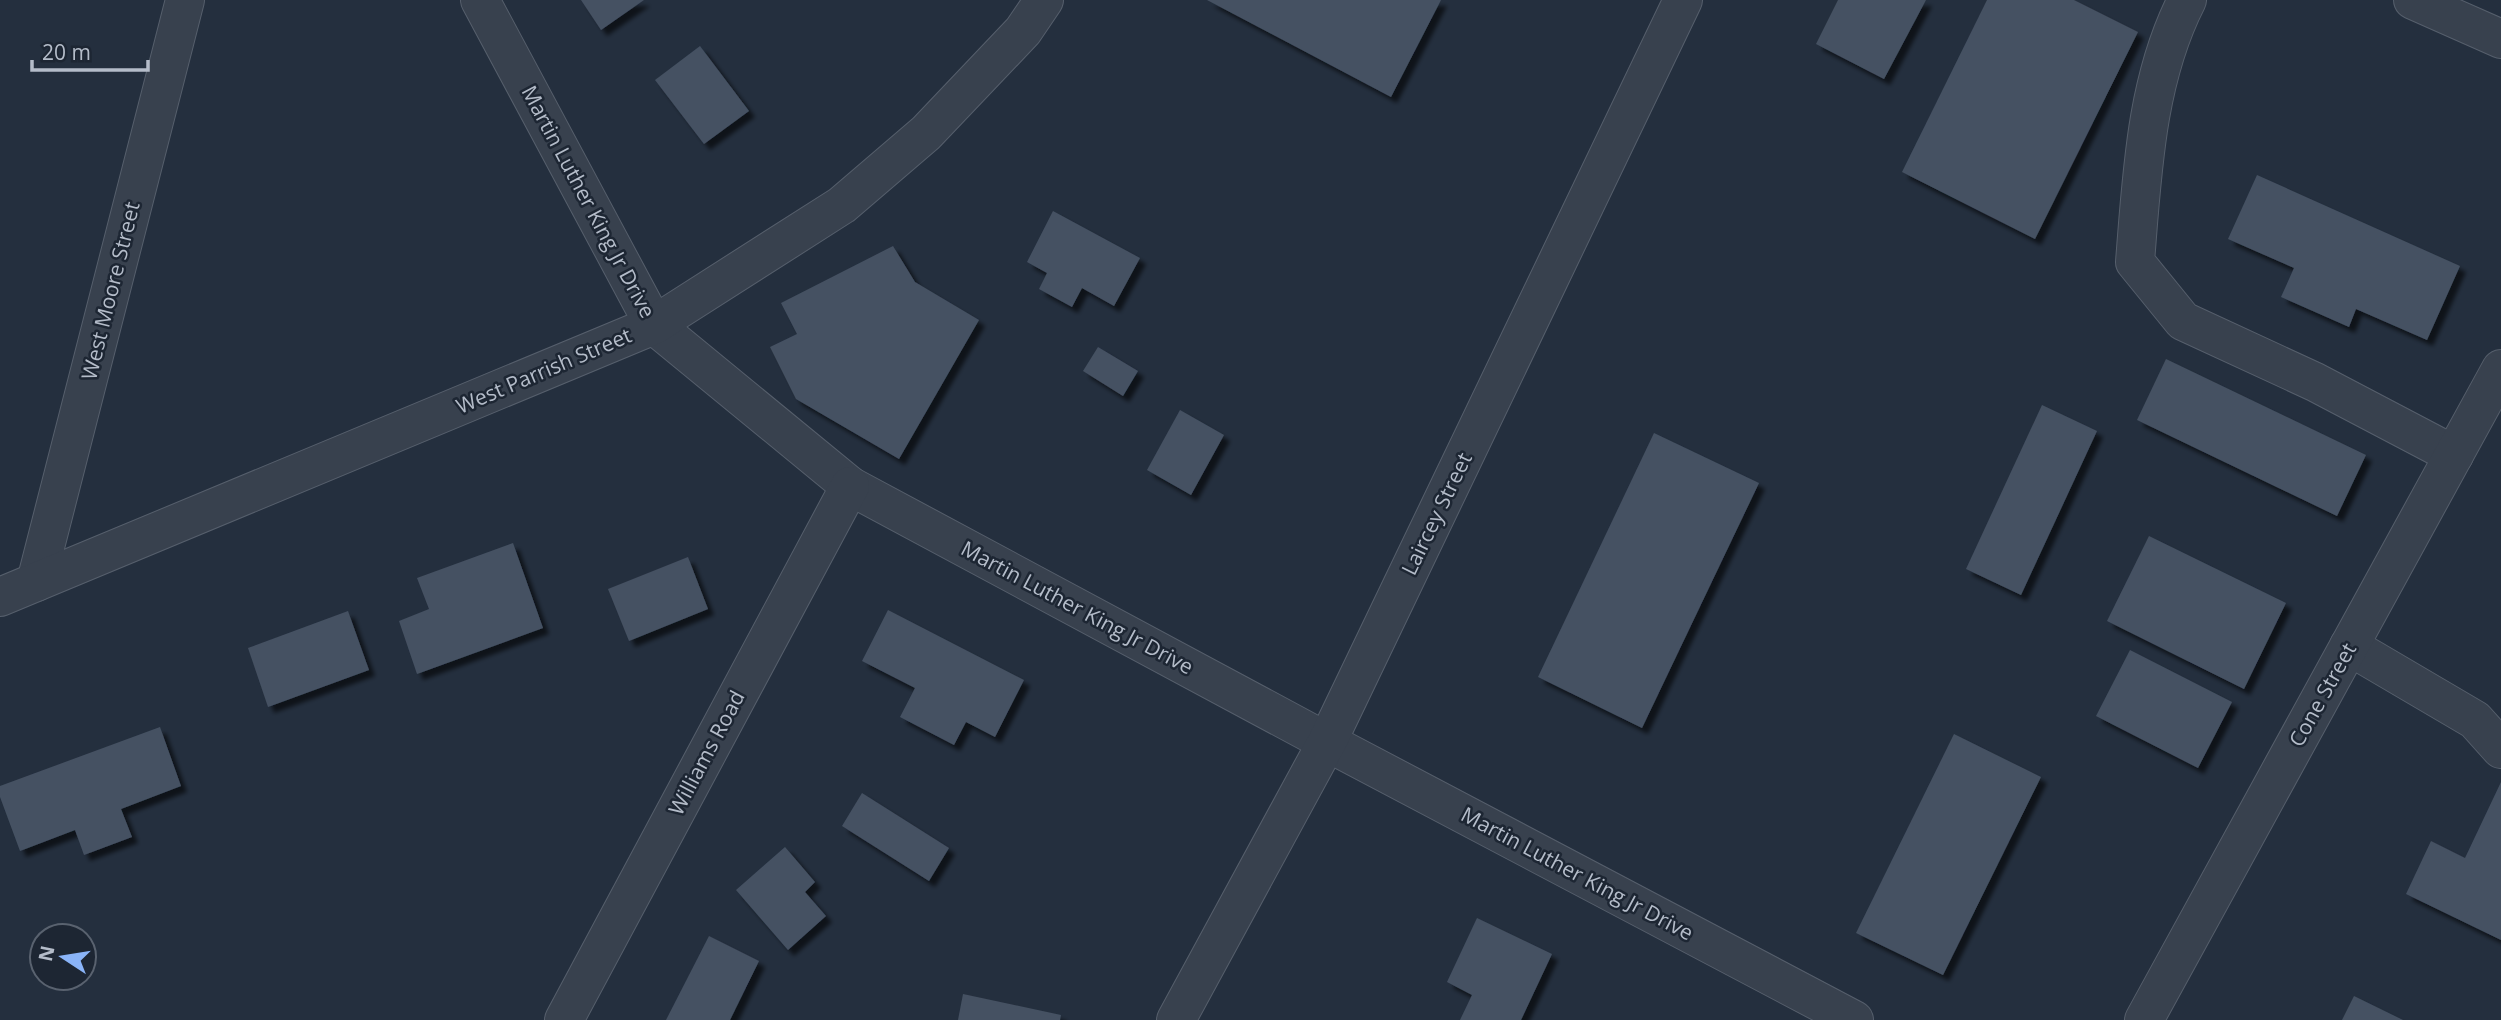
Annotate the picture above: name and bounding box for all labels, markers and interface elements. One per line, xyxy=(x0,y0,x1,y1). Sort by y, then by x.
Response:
scale bar xyxy=(32,28,147,72)
text: 20 m xyxy=(42,38,91,66)
street label: Martin Luther King Jr Drive xyxy=(516,80,662,323)
street label: West Moore Street xyxy=(74,199,146,383)
street label: West Parrish Street xyxy=(452,320,636,420)
street label: Laircey Street xyxy=(1394,448,1478,579)
street label: Martin Luther King Jr Drive xyxy=(956,534,1199,680)
street label: Cone Street xyxy=(2282,638,2362,751)
street label: Williams Road xyxy=(662,685,751,820)
street label: Martin Luther King Jr Drive xyxy=(1456,800,1699,946)
north arrow xyxy=(28,922,98,992)
text: N xyxy=(32,943,61,964)

